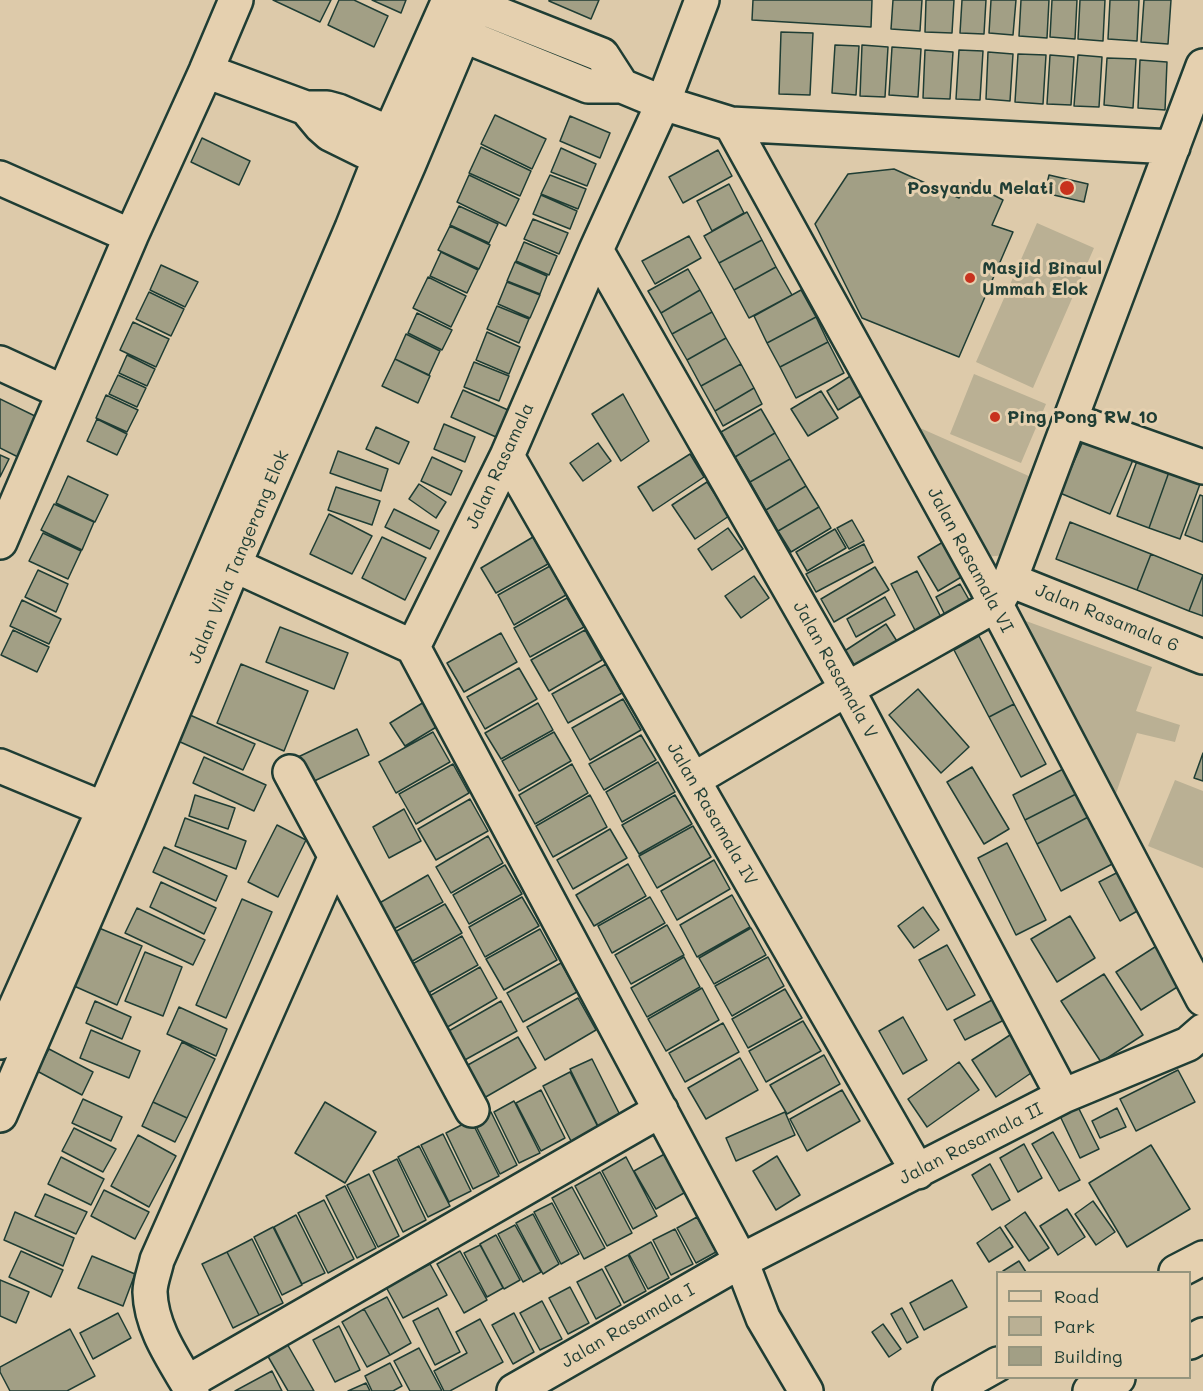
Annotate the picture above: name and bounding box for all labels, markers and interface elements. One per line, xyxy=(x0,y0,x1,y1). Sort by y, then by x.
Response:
place label: Posyandu Melati xyxy=(907,177,1054,199)
marker: Posyandu Melati xyxy=(1058,179,1076,197)
place label: Masjid Binaul Ummah Elok xyxy=(982,257,1102,300)
marker: Masjid Binaul Ummah Elok xyxy=(963,271,977,285)
street label: Jalan Rasamala xyxy=(461,400,539,532)
place label: Ping Pong RW 10 xyxy=(1007,406,1157,428)
marker: Ping Pong RW 10 xyxy=(988,410,1002,424)
street label: Jalan Villa Tangerang Elok xyxy=(184,447,294,667)
street label: Jalan Rasamala VI xyxy=(922,484,1018,636)
street label: Jalan Rasamala 6 xyxy=(1032,579,1182,657)
street label: Jalan Rasamala V xyxy=(788,597,882,743)
street label: Jalan Rasamala IV xyxy=(662,739,762,889)
street label: Jalan Rasamala II xyxy=(896,1098,1046,1190)
legend xyxy=(996,1271,1191,1379)
street label: Jalan Rasamala I xyxy=(558,1279,698,1373)
text: Road xyxy=(1054,1284,1099,1308)
text: Park xyxy=(1054,1314,1095,1338)
text: Building xyxy=(1054,1344,1122,1368)

